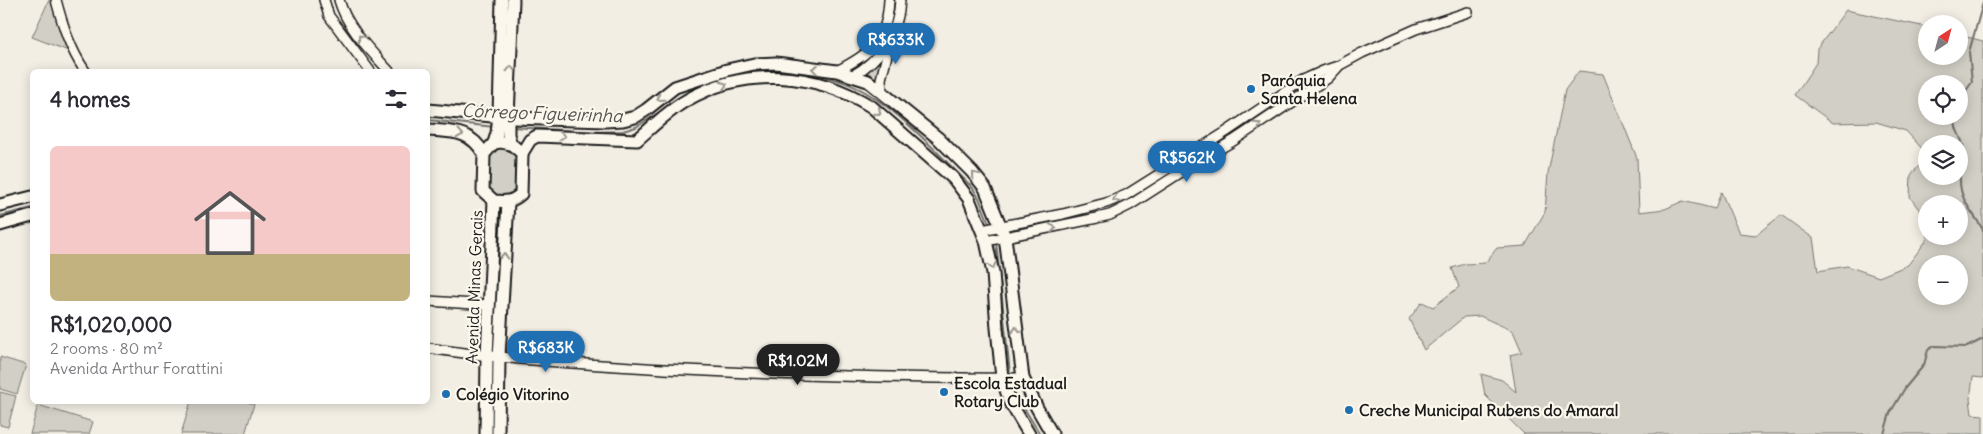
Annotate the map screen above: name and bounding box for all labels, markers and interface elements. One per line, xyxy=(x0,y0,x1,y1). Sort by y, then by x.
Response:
north arrow xyxy=(1918,15,1968,65)
map controls xyxy=(1918,15,1968,305)
pin: R$633K xyxy=(855,22,937,65)
text: R$633K xyxy=(868,29,924,49)
one-way arrow xyxy=(358,35,366,44)
one-way arrow xyxy=(505,64,516,72)
one-way arrow xyxy=(811,64,819,75)
place label: Paróquia Santa Helena xyxy=(1261,70,1357,108)
button: locate xyxy=(1918,75,1968,125)
one-way arrow xyxy=(719,80,728,90)
marker: Paróquia Santa Helena xyxy=(1245,83,1257,95)
icon: filters xyxy=(382,85,410,113)
text: 4 homes xyxy=(50,86,130,113)
one-way arrow xyxy=(657,93,666,101)
water label: Córrego Figueirinha xyxy=(461,99,625,127)
one-way arrow xyxy=(872,106,881,115)
one-way arrow xyxy=(1253,121,1262,131)
one-way arrow xyxy=(456,129,465,139)
one-way arrow xyxy=(558,131,566,141)
button: layers xyxy=(1918,135,1968,185)
pin: R$562K xyxy=(1146,140,1228,183)
text: R$562K xyxy=(1159,147,1215,167)
one-way arrow xyxy=(971,172,980,181)
icon: home xyxy=(185,178,275,268)
one-way arrow xyxy=(1112,192,1121,203)
button: + xyxy=(1918,195,1968,245)
street label: Avenida Minas Gerais xyxy=(461,210,487,364)
one-way arrow xyxy=(1048,224,1057,234)
one-way arrow xyxy=(498,252,509,260)
button: − xyxy=(1918,255,1968,305)
one-way arrow xyxy=(986,261,996,270)
text: R$1,020,000 xyxy=(50,311,172,338)
one-way arrow xyxy=(1012,325,1022,334)
pin: R$683K xyxy=(505,330,587,373)
text: R$683K xyxy=(518,337,574,357)
text: 2 rooms · 80 m² xyxy=(50,338,163,358)
pin: R$1.02M xyxy=(752,344,844,386)
text: R$1.02M xyxy=(768,350,828,370)
text: Avenida Arthur Forattini xyxy=(50,358,223,378)
place label: Escola Estadual Rotary Club xyxy=(954,373,1067,412)
place label: Colégio Vitorino xyxy=(456,384,569,405)
marker: Escola Estadual Rotary Club xyxy=(938,386,950,398)
marker: Colégio Vitorino xyxy=(440,388,452,400)
place label: Creche Municipal Rubens do Amaral xyxy=(1359,400,1618,421)
marker: Creche Municipal Rubens do Amaral xyxy=(1343,404,1355,416)

